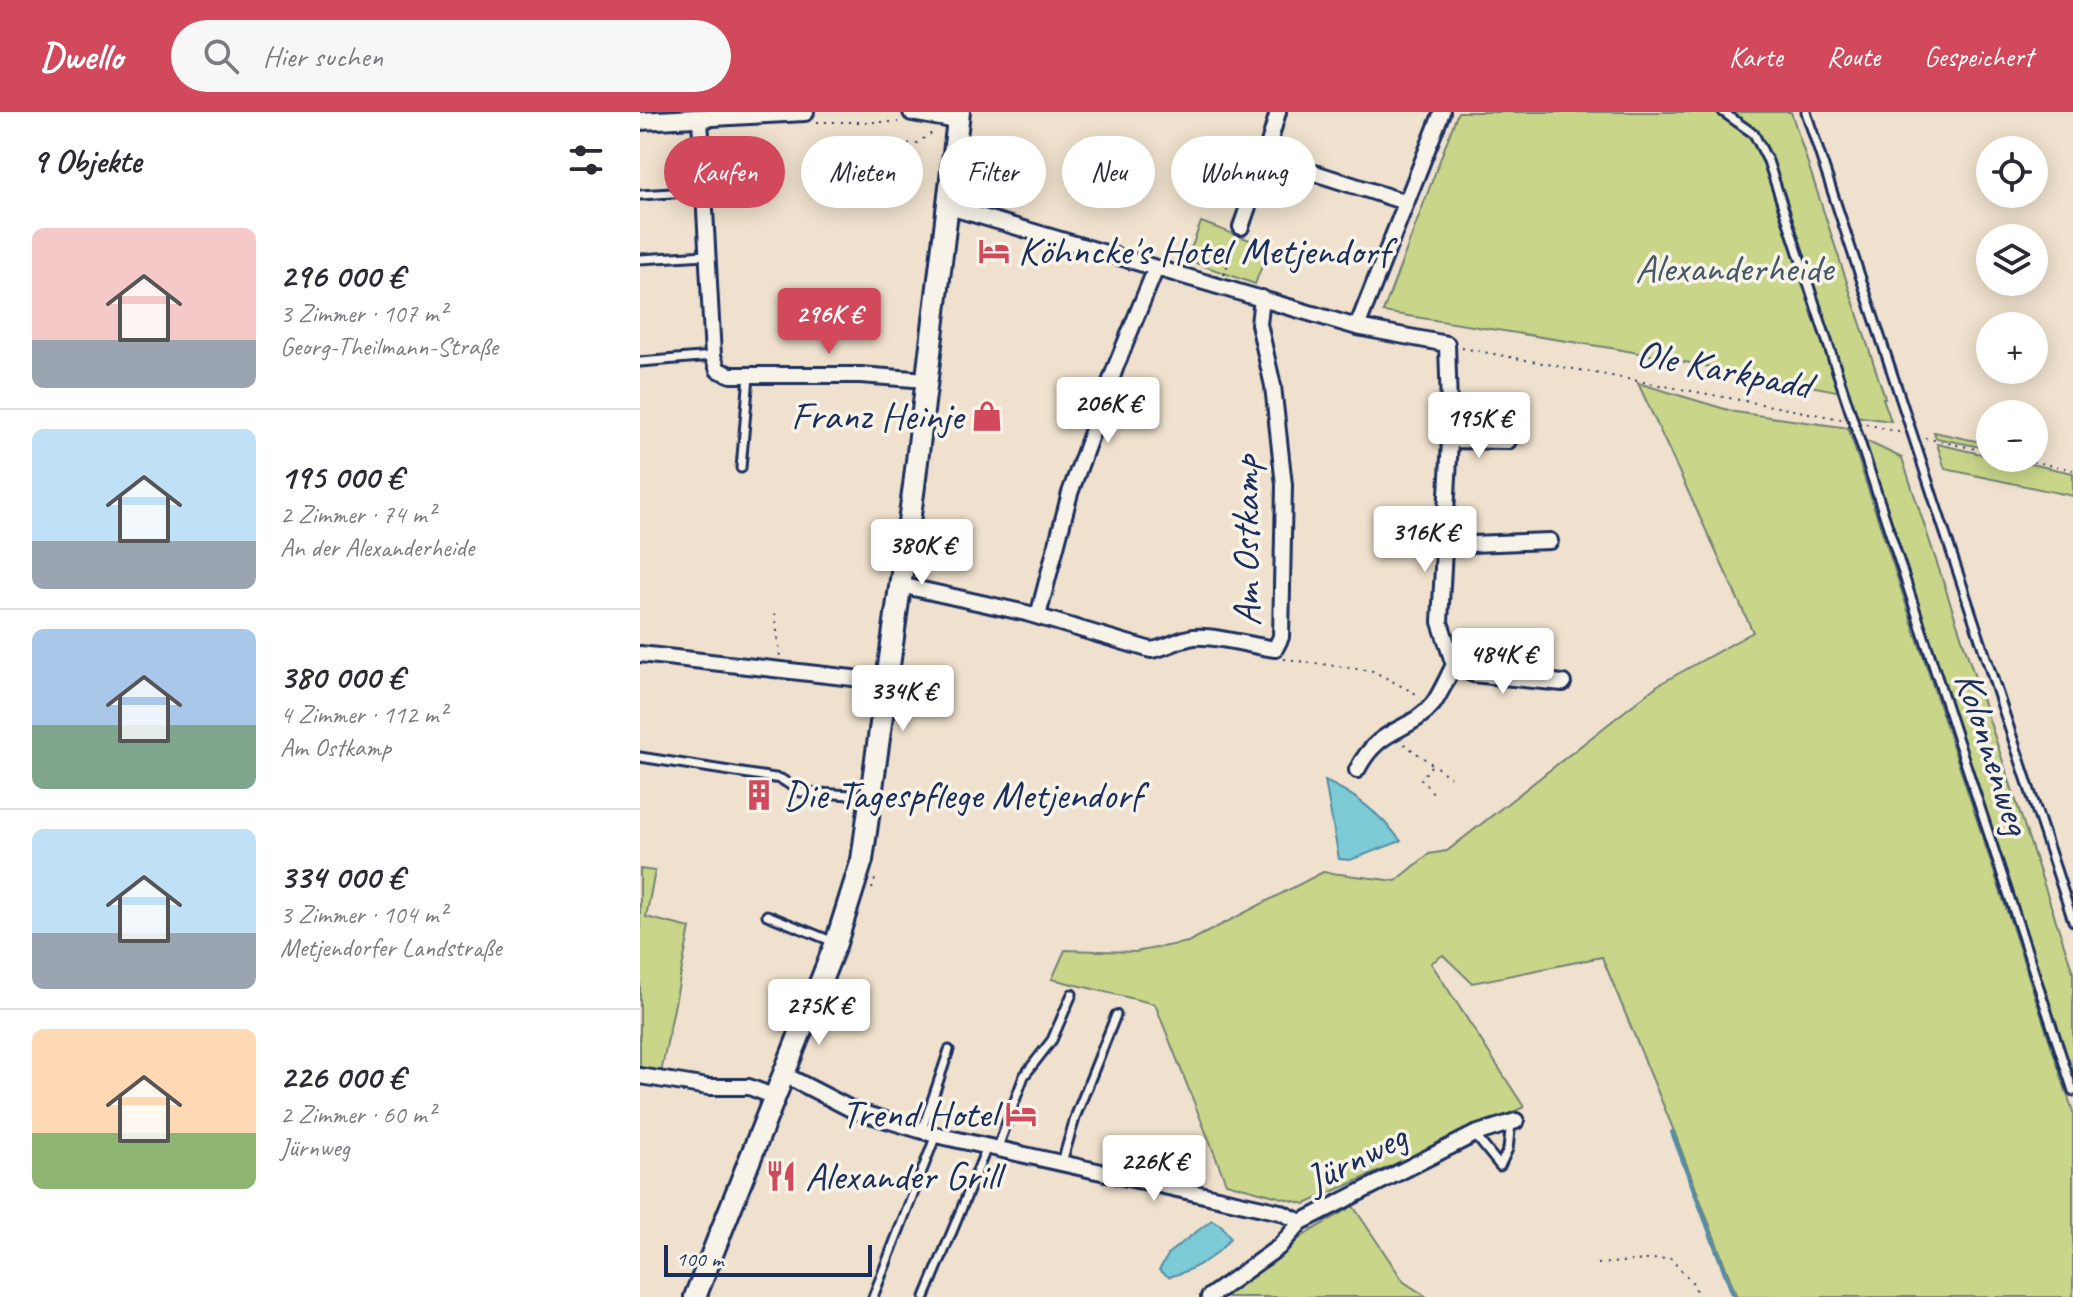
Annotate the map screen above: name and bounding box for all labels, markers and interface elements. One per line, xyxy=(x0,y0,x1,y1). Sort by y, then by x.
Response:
search box xyxy=(171,20,731,92)
text: Dwello xyxy=(40,33,123,80)
icon: search xyxy=(199,34,243,78)
text: Hier suchen xyxy=(263,37,383,75)
text: Karte xyxy=(1729,39,1783,74)
text: Route xyxy=(1827,39,1880,74)
text: Gespeichert xyxy=(1924,39,2033,74)
chip: Kaufen xyxy=(664,136,785,208)
chip: Mieten xyxy=(801,136,923,208)
chip: Filter xyxy=(939,136,1046,208)
chip: Neu xyxy=(1062,136,1155,208)
chip: Wohnung xyxy=(1171,136,1316,208)
map controls xyxy=(1976,136,2048,472)
button: locate xyxy=(1976,136,2048,208)
icon: filters xyxy=(564,138,608,182)
text: 9 Objekte xyxy=(32,139,141,182)
button: layers xyxy=(1976,224,2048,296)
place label: Köhncke's Hotel Metjendorf xyxy=(1018,226,1398,276)
hotel icon: Köhncke's Hotel Metjendorf xyxy=(977,234,1011,268)
park label: Alexanderheide xyxy=(1635,243,1836,293)
text: 296 000 € xyxy=(280,254,404,297)
icon: home xyxy=(96,260,192,356)
pin: 296K € xyxy=(764,288,894,356)
text: 3 Zimmer · 107 m² xyxy=(280,297,446,330)
text: 296K € xyxy=(796,297,862,330)
button: + xyxy=(1976,312,2048,384)
street label: Ole Karkpadd xyxy=(1632,328,1821,411)
text: Georg-Theilmann-Straße xyxy=(280,330,498,363)
pin: 206K € xyxy=(1043,377,1173,445)
text: 206K € xyxy=(1075,386,1141,419)
place label: Franz Heinje xyxy=(791,391,966,441)
pin: 195K € xyxy=(1414,392,1544,460)
shop icon: Franz Heinje xyxy=(970,399,1004,433)
button: − xyxy=(1976,400,2048,472)
text: 195K € xyxy=(1446,401,1512,434)
street label: Am Ostkamp xyxy=(1221,453,1271,626)
text: 195 000 € xyxy=(280,455,403,498)
icon: home xyxy=(96,461,192,557)
text: 2 Zimmer · 74 m² xyxy=(280,498,435,531)
pin: 316K € xyxy=(1360,506,1490,574)
text: 316K € xyxy=(1392,515,1458,548)
pin: 380K € xyxy=(857,519,987,587)
text: 380K € xyxy=(889,528,955,561)
text: An der Alexanderheide xyxy=(280,531,474,564)
pin: 484K € xyxy=(1438,628,1568,696)
text: 484K € xyxy=(1470,637,1536,670)
text: 380 000 € xyxy=(280,655,404,698)
icon: home xyxy=(96,661,192,757)
pin: 334K € xyxy=(838,665,968,733)
street label: Kolonnenweg xyxy=(1943,665,2044,843)
text: 334K € xyxy=(870,674,936,707)
text: 4 Zimmer · 112 m² xyxy=(280,698,446,731)
text: Am Ostkamp xyxy=(280,731,391,764)
place label: Die Tagespflege Metjendorf xyxy=(783,770,1150,820)
building icon: Die Tagespflege Metjendorf xyxy=(742,778,776,812)
text: 334 000 € xyxy=(280,855,404,898)
icon: home xyxy=(96,861,192,957)
text: 3 Zimmer · 104 m² xyxy=(280,898,446,931)
text: Metjendorfer Landstraße xyxy=(280,931,501,964)
pin: 275K € xyxy=(754,979,884,1047)
text: 275K € xyxy=(786,988,852,1021)
text: 226 000 € xyxy=(280,1055,404,1098)
icon: home xyxy=(96,1061,192,1157)
place label: Trend Hotel xyxy=(841,1089,1003,1139)
hotel icon: Trend Hotel xyxy=(1004,1097,1038,1131)
text: 2 Zimmer · 60 m² xyxy=(280,1098,435,1131)
street label: Jürnweg xyxy=(1295,1111,1417,1206)
text: Jürnweg xyxy=(280,1131,350,1164)
pin: 226K € xyxy=(1089,1135,1219,1203)
text: 226K € xyxy=(1121,1144,1187,1177)
place label: Alexander Grill xyxy=(805,1151,1007,1201)
restaurant icon: Alexander Grill xyxy=(764,1159,798,1193)
scale bar xyxy=(664,1241,872,1277)
text: 100 m xyxy=(676,1245,723,1273)

